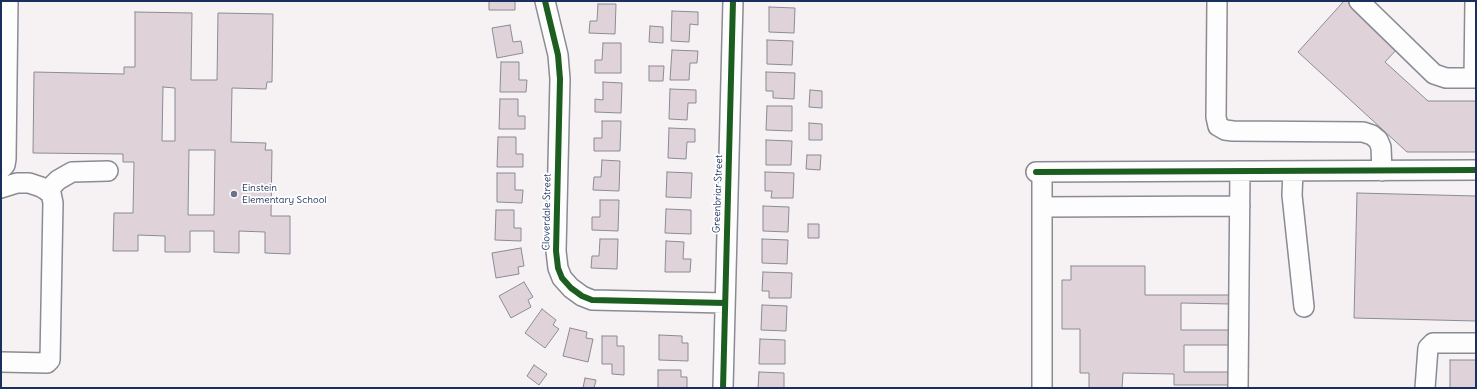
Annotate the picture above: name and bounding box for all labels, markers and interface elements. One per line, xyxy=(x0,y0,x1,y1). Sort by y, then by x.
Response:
street label: Greenbriar Street xyxy=(711,155,725,233)
street label: Cloverdale Street xyxy=(540,173,554,251)
place label: Einstein Elementary School xyxy=(242,182,326,206)
marker: Einstein Elementary School xyxy=(229,189,239,199)

